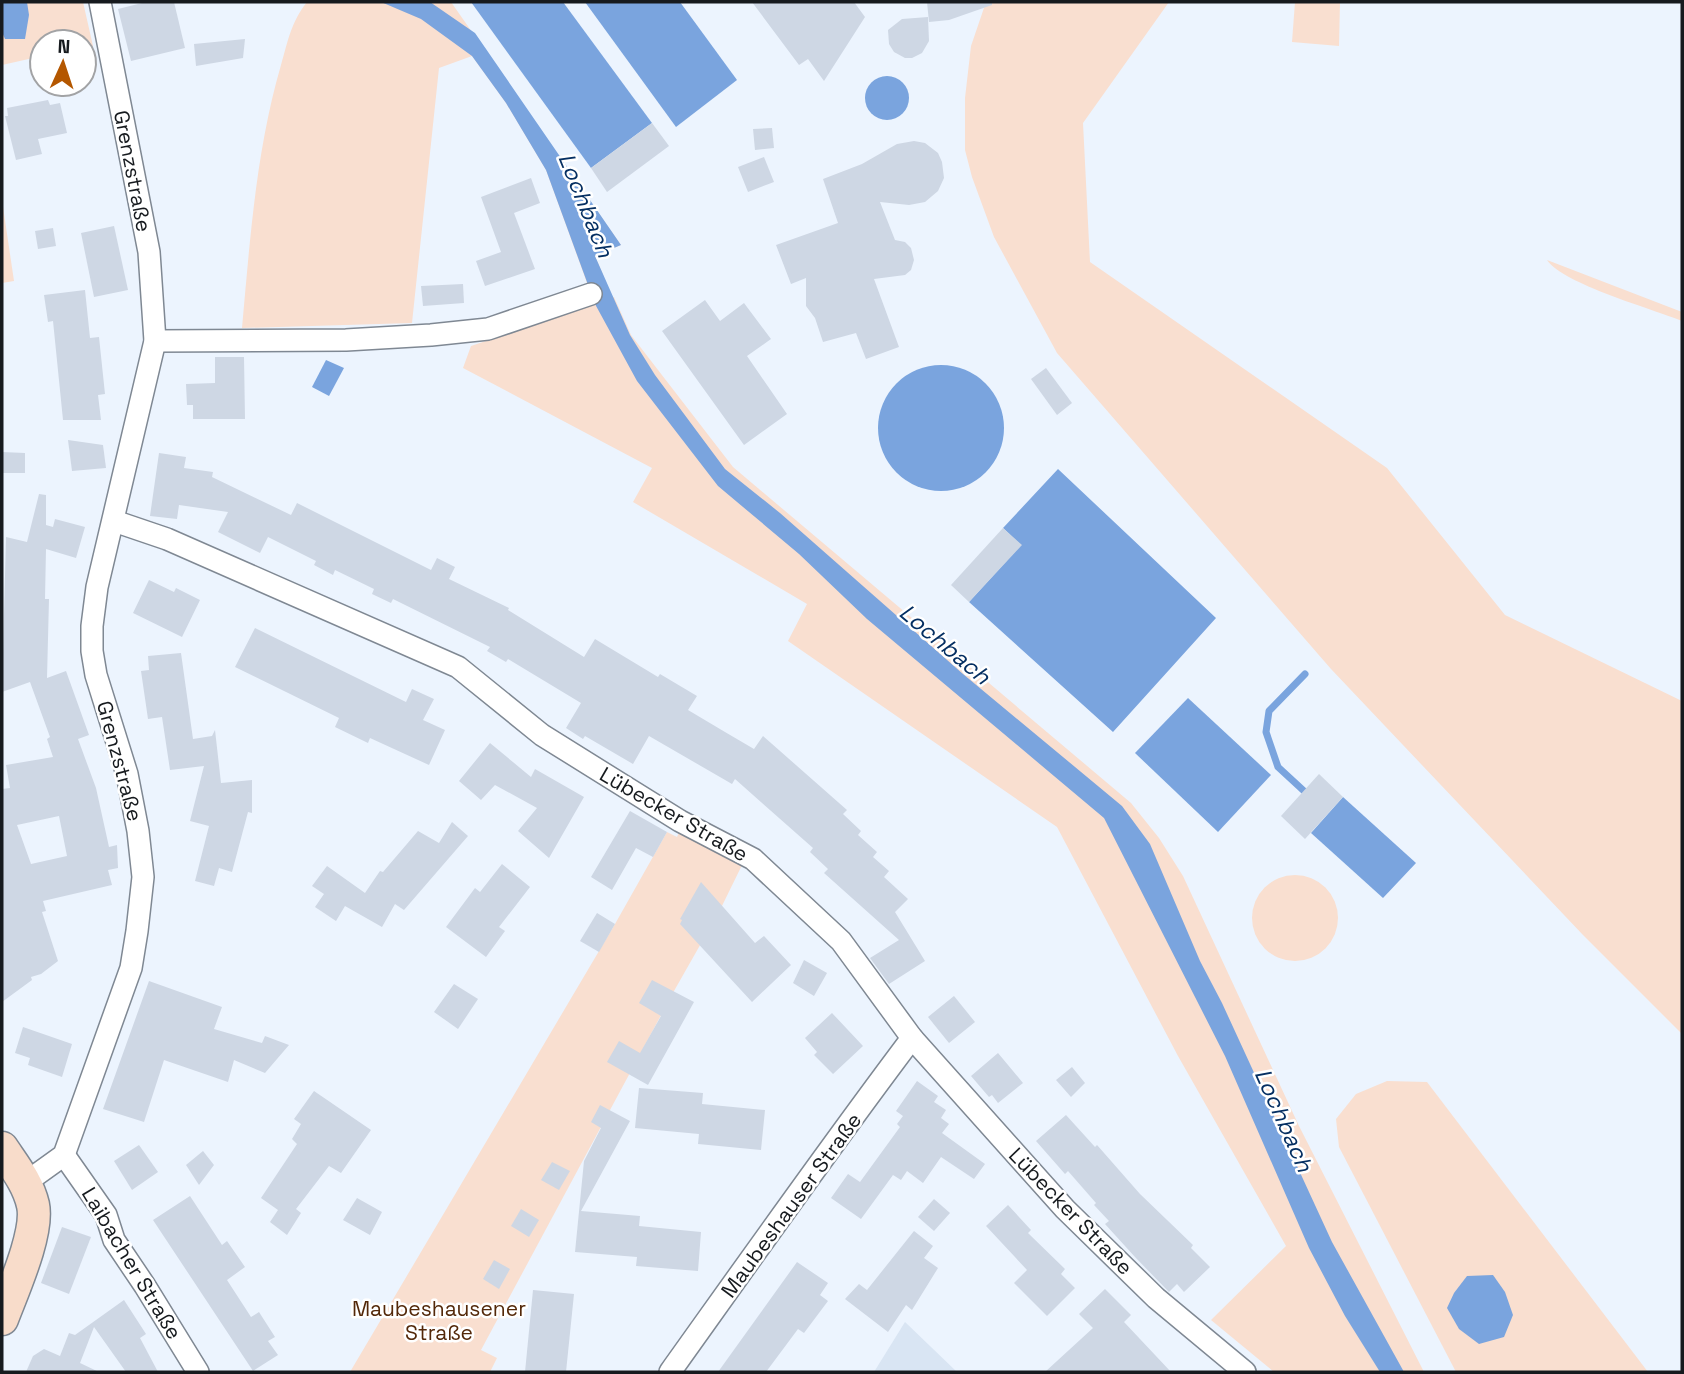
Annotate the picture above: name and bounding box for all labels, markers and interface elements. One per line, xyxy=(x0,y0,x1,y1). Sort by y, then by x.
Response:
north arrow xyxy=(28,28,98,98)
text: N xyxy=(57,34,71,59)
street label: Grenzstraße xyxy=(108,108,158,234)
water label: Lochbach xyxy=(551,148,621,263)
water label: Lochbach xyxy=(893,597,998,691)
street label: Grenzstraße xyxy=(91,698,149,824)
street label: Lübecker Straße xyxy=(595,761,753,867)
water label: Lochbach xyxy=(1248,1064,1320,1177)
street label: Maubeshauser Straße xyxy=(715,1107,867,1303)
street label: Lübecker Straße xyxy=(1003,1142,1139,1280)
street label: Laibacher Straße xyxy=(76,1182,188,1344)
park label: Maubeshausener Straße xyxy=(352,1295,526,1346)

